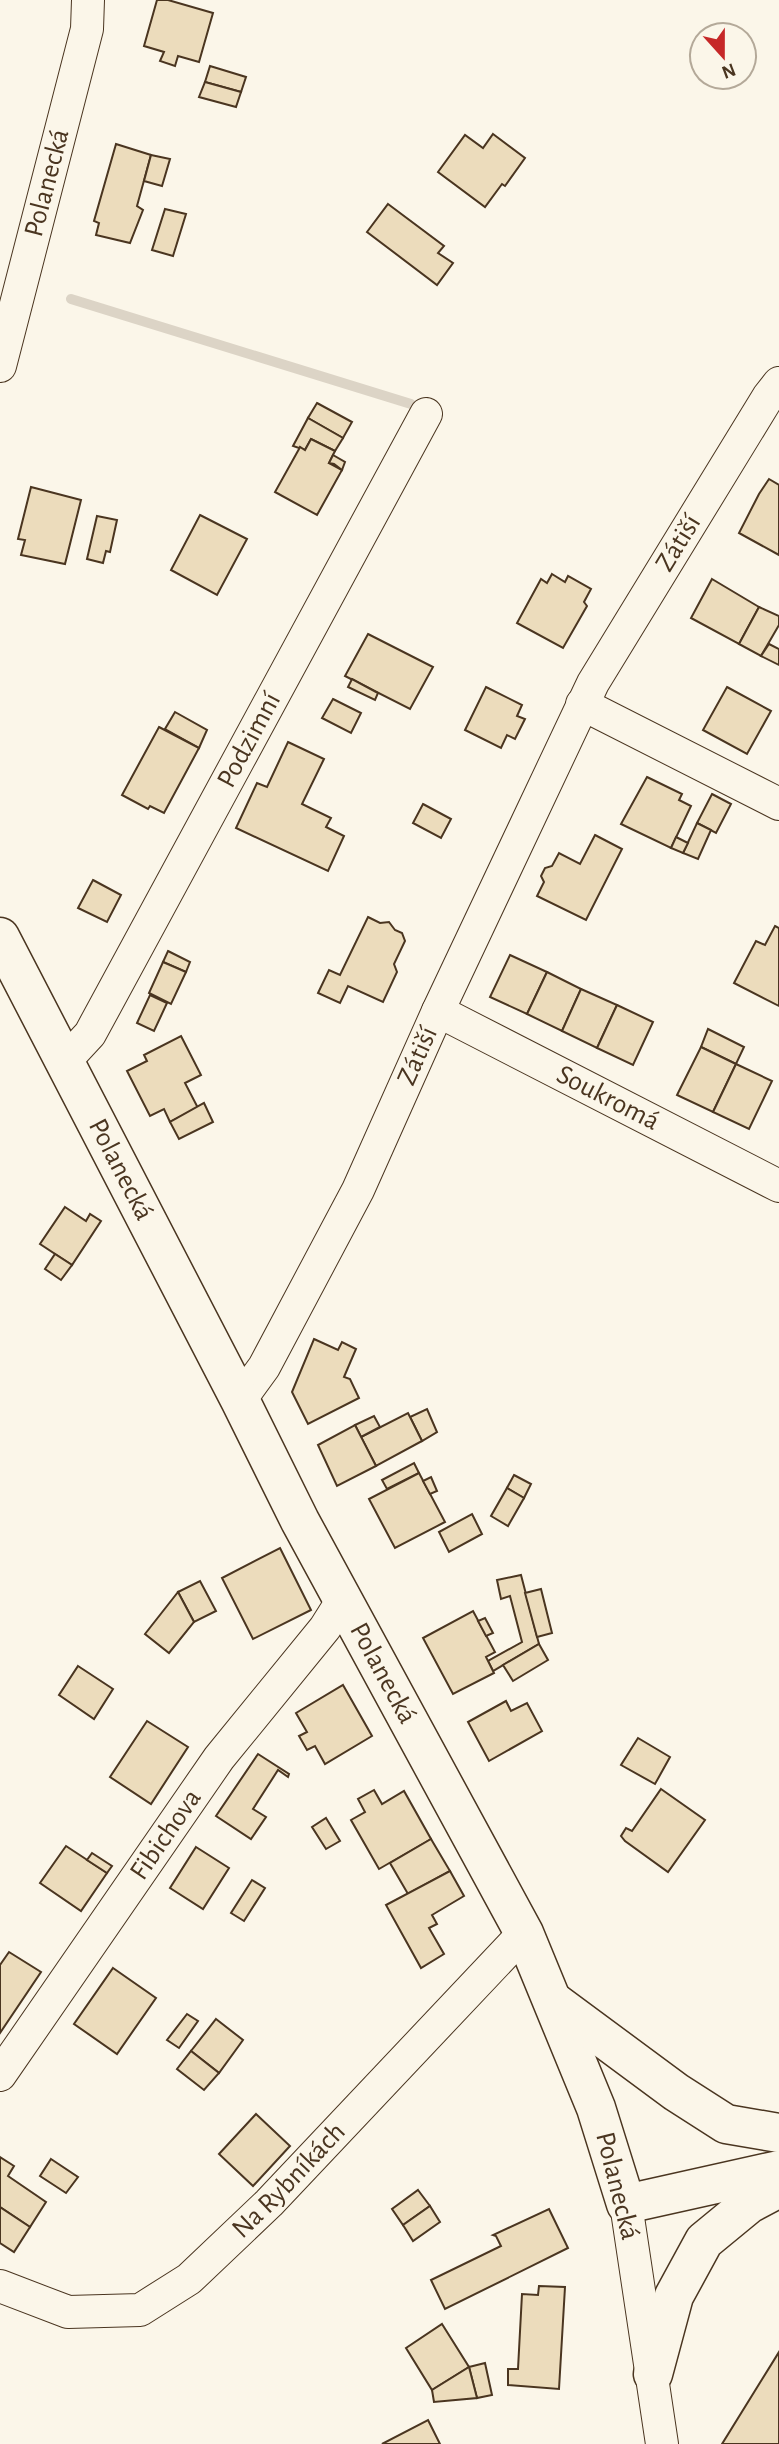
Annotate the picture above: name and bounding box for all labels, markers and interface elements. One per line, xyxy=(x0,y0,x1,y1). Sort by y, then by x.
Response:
north arrow xyxy=(688,21,758,91)
text: N xyxy=(719,59,738,82)
street label: Polanecká xyxy=(20,126,75,240)
street label: Zátiší xyxy=(651,510,706,576)
street label: Podzimní xyxy=(212,688,286,792)
street label: Zátiší xyxy=(393,1022,443,1089)
street label: Soukromá xyxy=(552,1060,664,1136)
street label: Polanecká xyxy=(83,1114,158,1225)
street label: Polanecká xyxy=(344,1618,421,1728)
street label: Fibichova xyxy=(125,1784,207,1885)
street label: Na Rybníkách xyxy=(227,2118,351,2244)
street label: Polanecká xyxy=(590,2129,644,2243)

